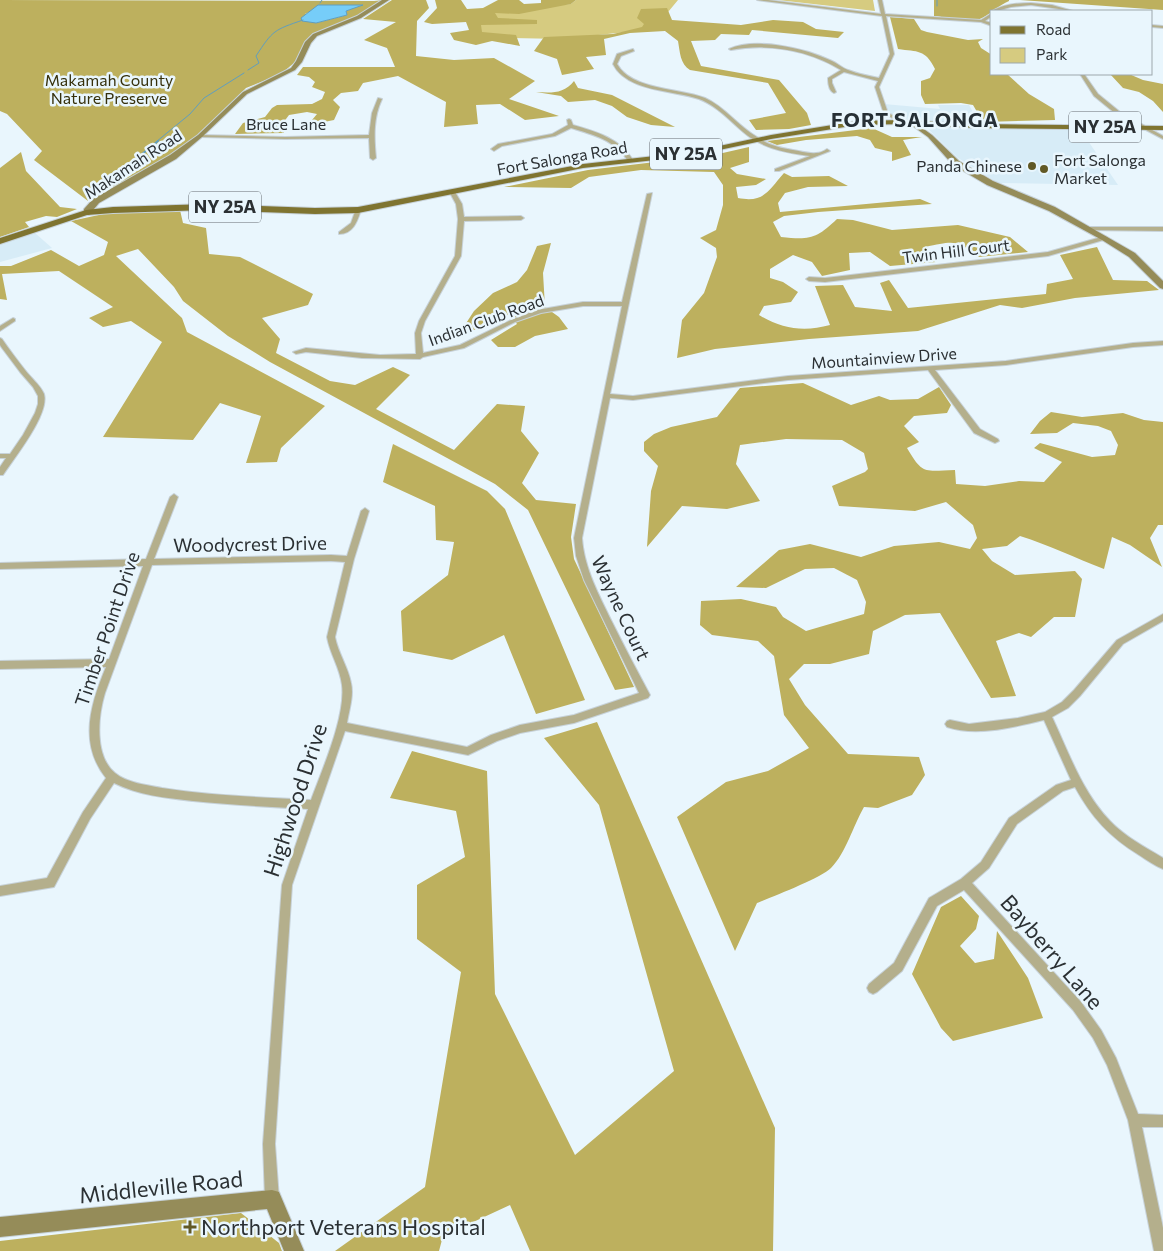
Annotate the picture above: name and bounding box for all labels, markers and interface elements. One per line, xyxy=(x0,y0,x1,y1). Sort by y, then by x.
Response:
legend xyxy=(990,10,1153,75)
text: Road xyxy=(1036,20,1071,38)
text: Park xyxy=(1036,45,1067,63)
park label: Makamah County Nature Preserve xyxy=(45,70,173,107)
district label: FORT SALONGA xyxy=(831,107,999,131)
road number: NY 25A xyxy=(1069,111,1141,142)
street label: Bruce Lane xyxy=(246,114,326,133)
street label: Makamah Road xyxy=(80,125,185,202)
street label: Fort Salonga Road xyxy=(495,137,629,178)
road number: NY 25A xyxy=(650,138,722,170)
place label: Fort Salonga Market xyxy=(1054,150,1146,187)
place label: Panda Chinese xyxy=(916,156,1022,175)
marker: Panda Chinese xyxy=(1026,160,1038,172)
marker: Fort Salonga Market xyxy=(1038,163,1050,175)
road number: NY 25A xyxy=(189,192,261,222)
street label: Twin Hill Court xyxy=(901,234,1011,267)
street label: Indian Club Road xyxy=(426,290,546,349)
street label: Mountainview Drive xyxy=(810,343,957,372)
street label: Woodycrest Drive xyxy=(173,531,327,556)
street label: Timber Point Drive xyxy=(69,548,144,709)
street label: Wayne Court xyxy=(587,552,656,664)
street label: Highwood Drive xyxy=(257,720,332,880)
street label: Bayberry Lane xyxy=(995,889,1109,1014)
street label: Middleville Road xyxy=(78,1164,244,1209)
place label: Northport Veterans Hospital xyxy=(201,1213,486,1240)
marker: Northport Veterans Hospital xyxy=(183,1220,197,1234)

